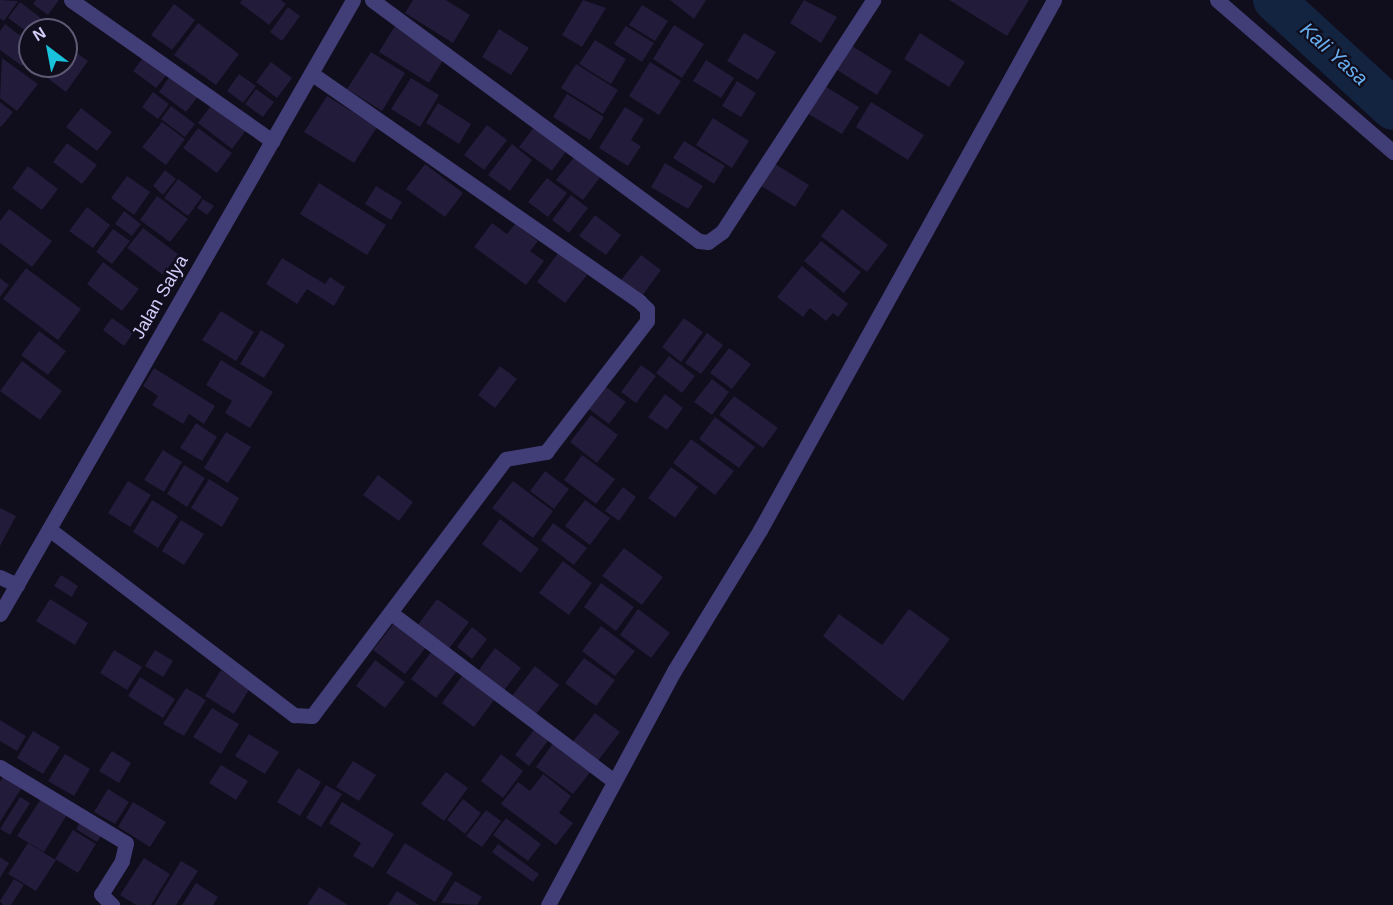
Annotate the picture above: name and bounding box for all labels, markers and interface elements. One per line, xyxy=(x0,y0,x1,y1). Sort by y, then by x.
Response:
water label: Kali Yasa xyxy=(1295,17,1373,91)
north arrow xyxy=(18,18,78,78)
text: N xyxy=(30,24,49,44)
street label: Jalan Salya xyxy=(127,251,193,343)

